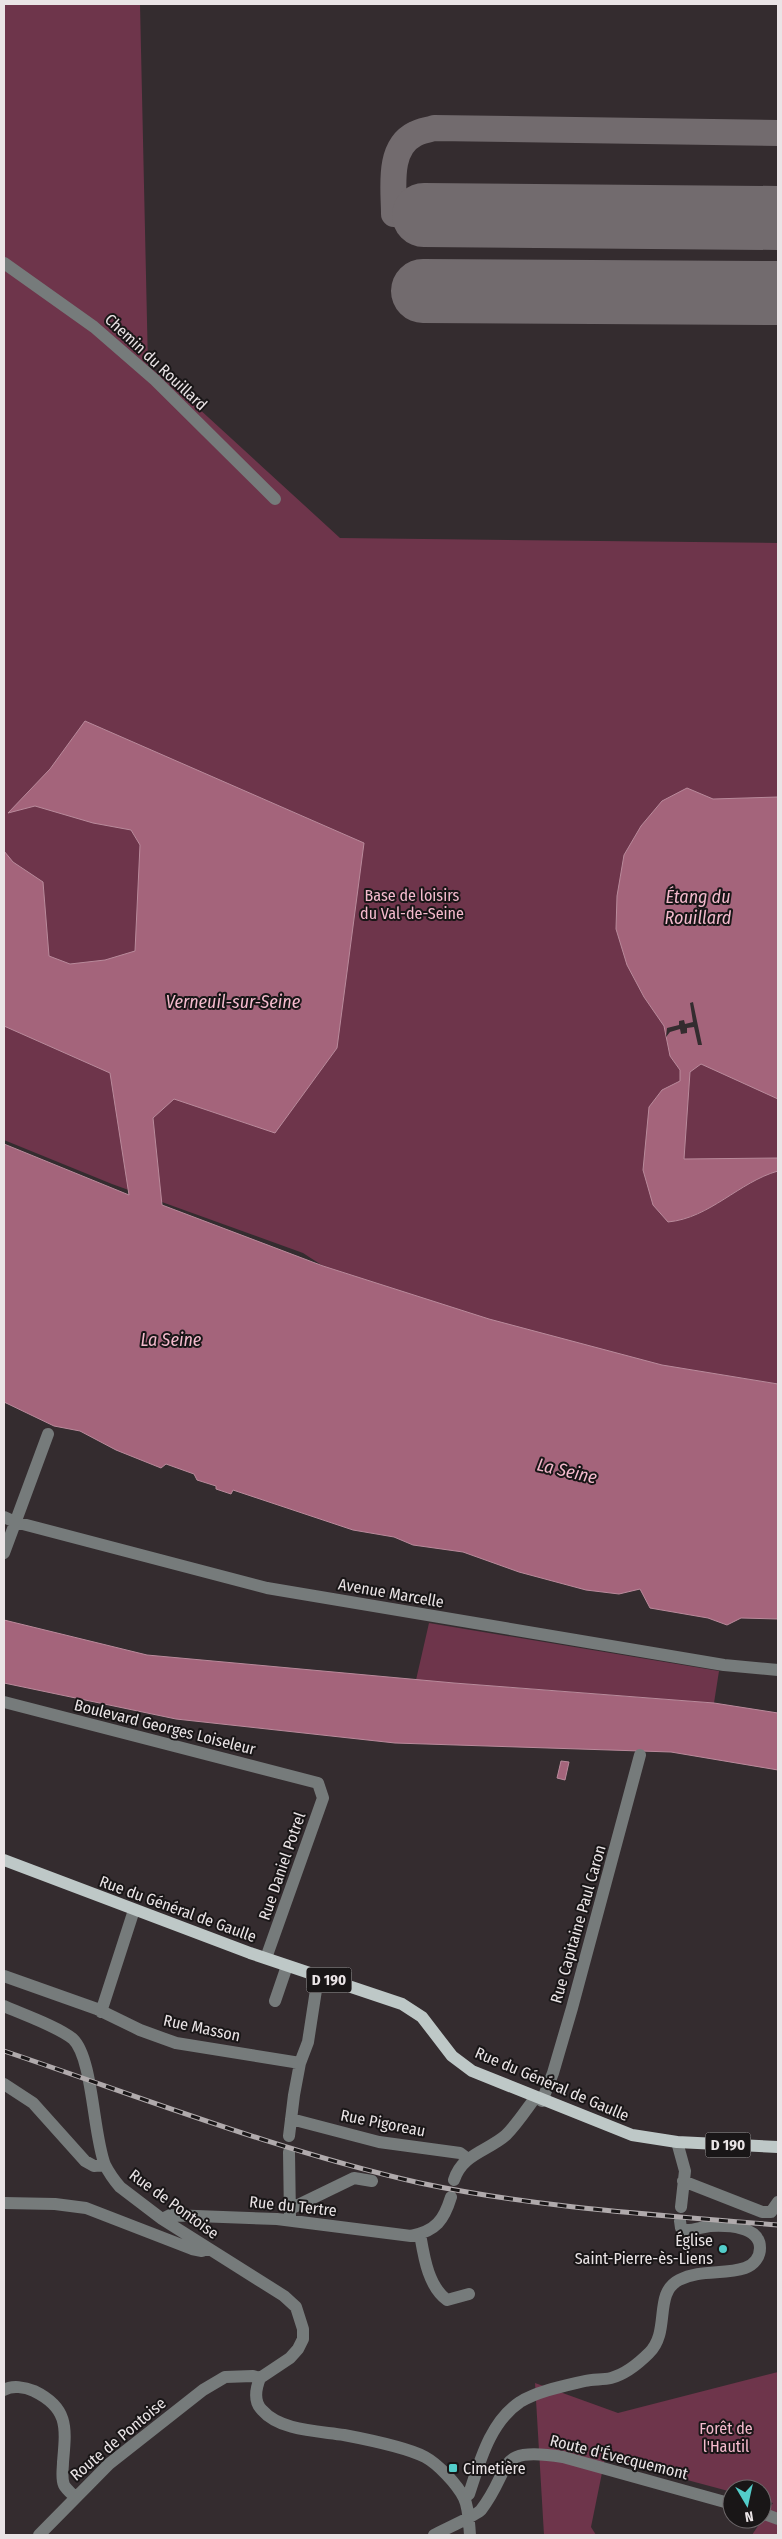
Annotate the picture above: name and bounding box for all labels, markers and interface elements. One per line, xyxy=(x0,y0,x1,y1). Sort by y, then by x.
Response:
street label: Chemin du Rouillard xyxy=(101,310,211,414)
park label: Base de loisirs du Val-de-Seine xyxy=(360,886,464,923)
water label: Étang du Rouillard xyxy=(665,886,732,929)
water label: Verneuil-sur-Seine xyxy=(166,991,301,1013)
water label: La Seine xyxy=(141,1329,202,1351)
water label: La Seine xyxy=(535,1453,600,1489)
street label: Avenue Marcelle xyxy=(337,1574,445,1612)
street label: Boulevard Georges Loiseleur xyxy=(72,1695,258,1759)
street label: Rue Daniel Potrel xyxy=(255,1810,309,1922)
street label: Rue Capitaine Paul Caron xyxy=(546,1843,610,2005)
street label: Rue du Général de Gaulle xyxy=(97,1872,259,1946)
road number: D 190 xyxy=(306,1968,352,1992)
street label: Rue Masson xyxy=(162,2011,242,2045)
street label: Rue du Général de Gaulle xyxy=(472,2043,632,2125)
street label: Rue Pigoreau xyxy=(339,2105,427,2141)
road number: D 190 xyxy=(706,2132,750,2158)
street label: Rue de Pontoise xyxy=(126,2165,222,2243)
street label: Rue du Tertre xyxy=(248,2192,338,2220)
place label: Église Saint-Pierre-ès-Liens xyxy=(575,2231,713,2268)
marker: Église Saint-Pierre-ès-Liens xyxy=(717,2243,729,2255)
street label: Route de Pontoise xyxy=(66,2393,170,2485)
park label: Forêt de l'Hautil xyxy=(699,2419,753,2456)
street label: Route d'Évecquemont xyxy=(548,2431,691,2484)
place label: Cimetière xyxy=(463,2459,526,2478)
marker: Cimetière xyxy=(447,2462,459,2474)
north arrow xyxy=(722,2479,772,2529)
text: N xyxy=(743,2507,754,2525)

